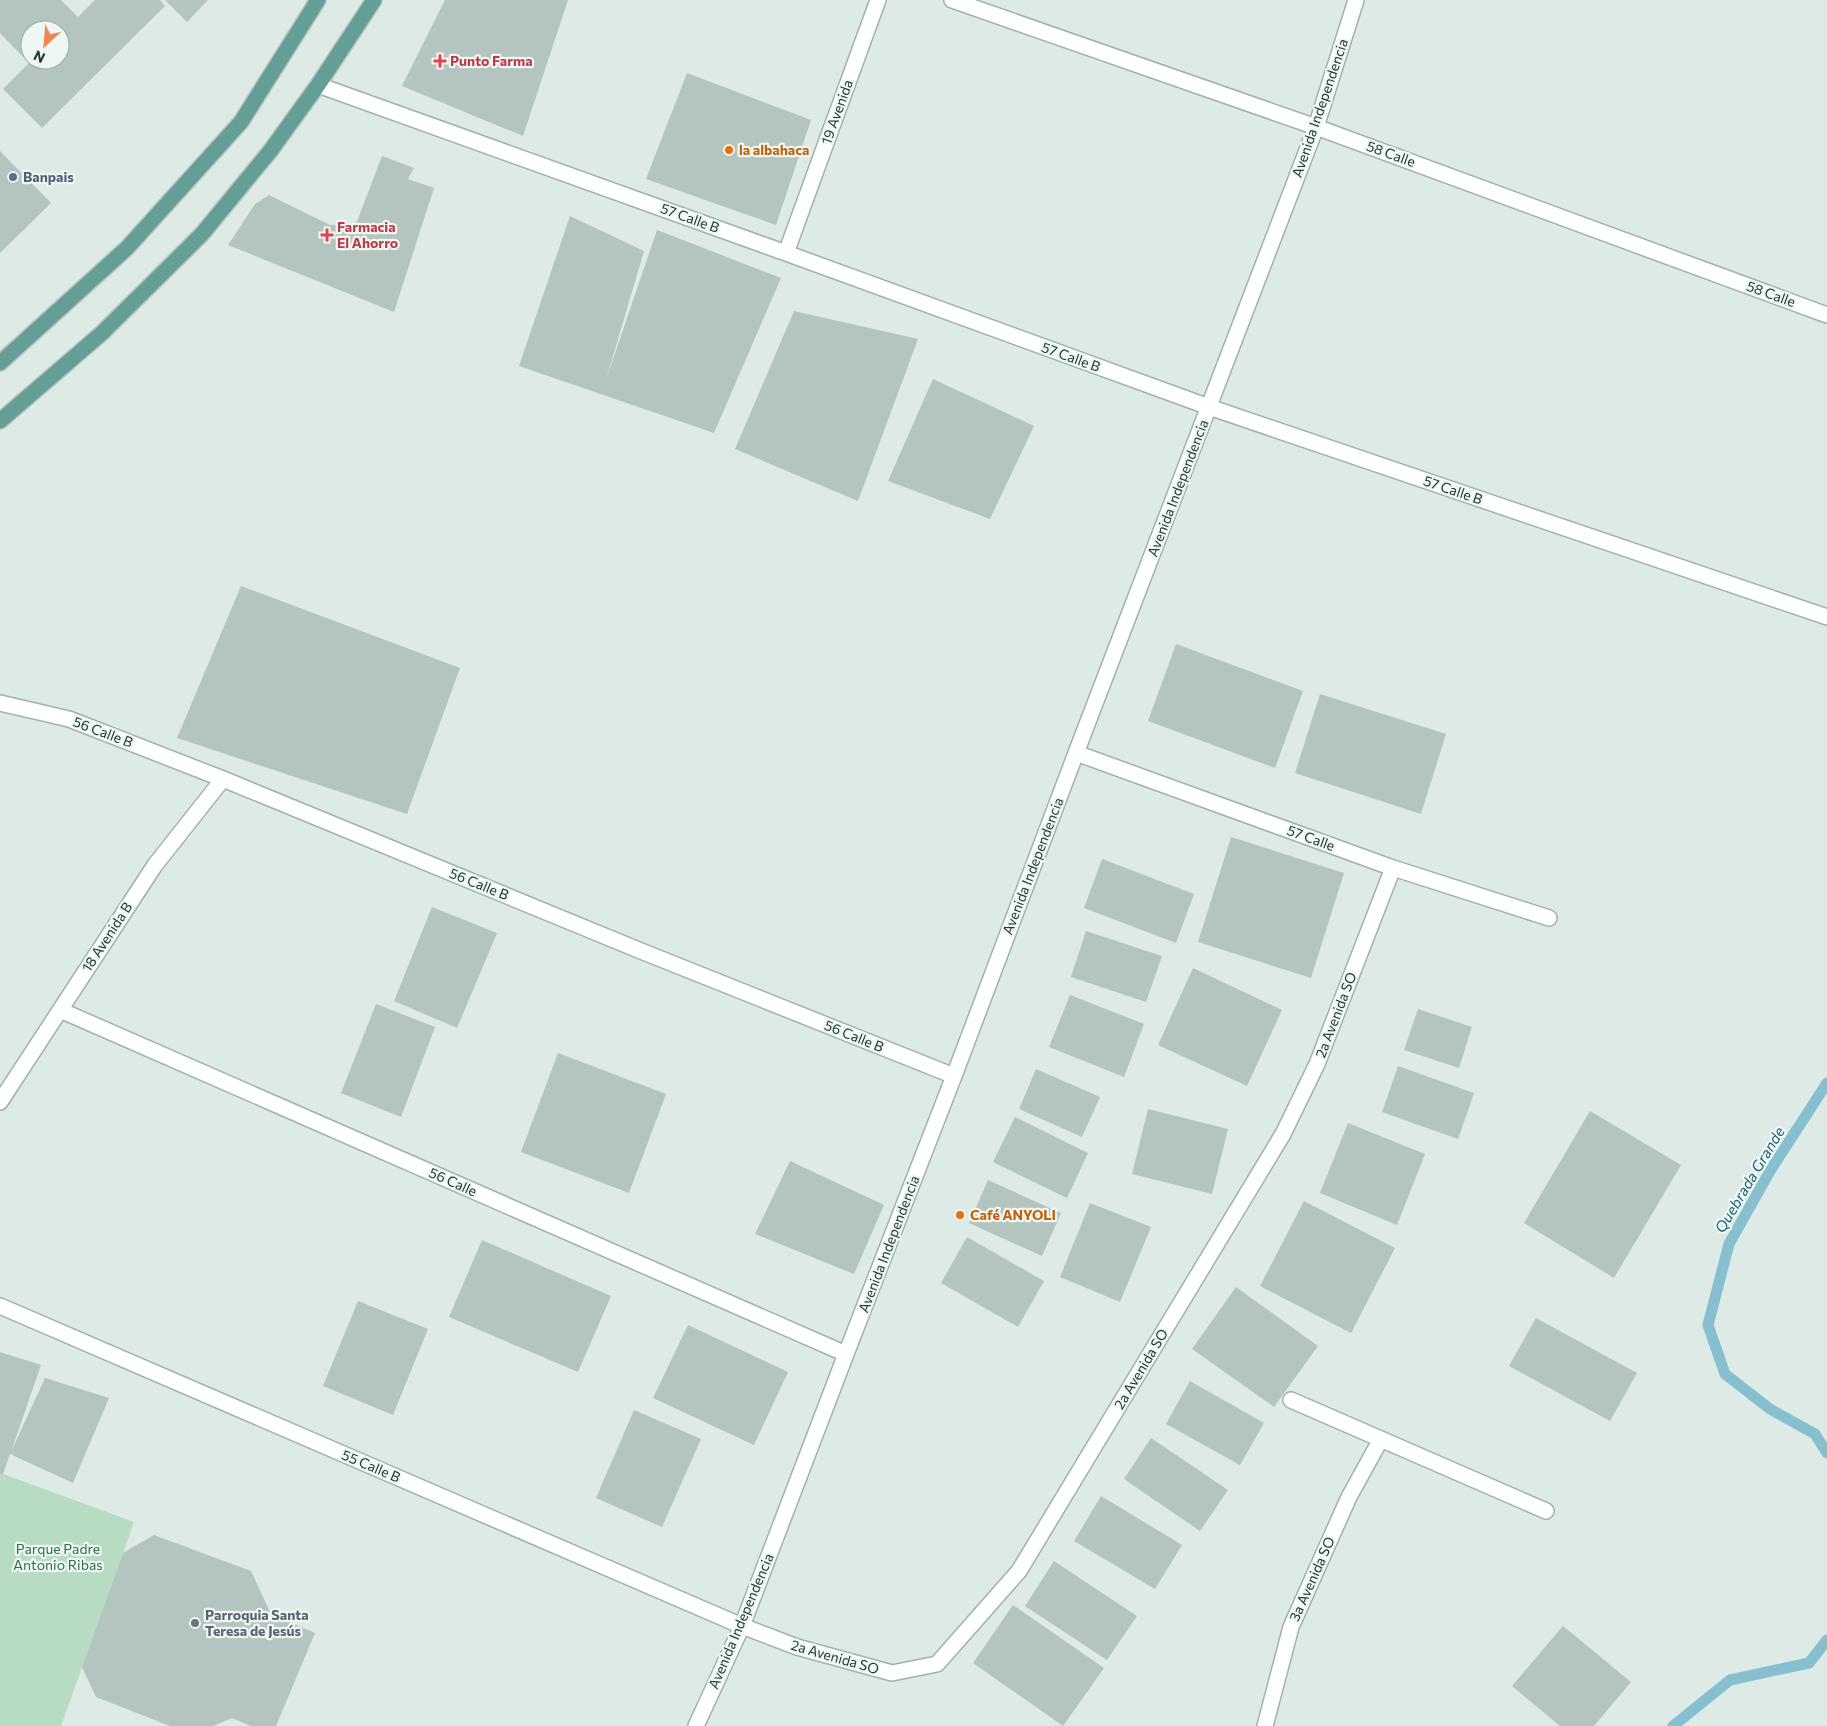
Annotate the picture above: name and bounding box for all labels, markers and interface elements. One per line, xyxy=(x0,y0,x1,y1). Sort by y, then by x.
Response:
north arrow xyxy=(20,20,70,70)
street label: Avenida Independencia xyxy=(1288,36,1351,179)
text: N xyxy=(31,47,48,67)
place label: Punto Farma xyxy=(450,52,533,69)
marker: Punto Farma xyxy=(434,55,446,67)
street label: 19 Avenida xyxy=(817,77,856,147)
street label: 58 Calle xyxy=(1364,137,1418,170)
place label: la albahaca xyxy=(739,141,809,158)
marker: la albahaca xyxy=(723,144,735,156)
place label: Banpais xyxy=(23,168,74,185)
marker: Banpais xyxy=(7,171,19,183)
street label: 57 Calle B xyxy=(658,199,722,236)
place label: Farmacia El Ahorro xyxy=(337,218,398,251)
marker: Farmacia El Ahorro xyxy=(321,229,333,241)
street label: 58 Calle xyxy=(1744,277,1798,310)
street label: 57 Calle B xyxy=(1039,338,1103,375)
street label: Avenida Independencia xyxy=(1144,417,1212,559)
street label: 57 Calle B xyxy=(1421,472,1485,508)
street label: 56 Calle B xyxy=(71,712,135,751)
street label: Avenida Independencia xyxy=(999,795,1067,937)
street label: 57 Calle xyxy=(1285,821,1337,854)
street label: 56 Calle B xyxy=(447,864,511,903)
street label: 18 Avenida B xyxy=(78,899,135,975)
street label: 2a Avenida SO xyxy=(1311,969,1360,1060)
street label: 56 Calle B xyxy=(822,1016,886,1055)
water label: Quebrada Grande xyxy=(1710,1123,1788,1236)
street label: 56 Calle xyxy=(427,1163,480,1200)
street label: Avenida Independencia xyxy=(855,1173,923,1315)
place label: Café ANYOLI xyxy=(970,1206,1056,1223)
marker: Café ANYOLI xyxy=(954,1209,966,1221)
street label: 2a Avenida SO xyxy=(1110,1326,1171,1412)
street label: 55 Calle B xyxy=(339,1446,403,1485)
street label: 3a Avenida SO xyxy=(1285,1534,1338,1624)
park label: Parque Padre Antonio Ribas xyxy=(13,1540,103,1573)
street label: Avenida Independencia xyxy=(704,1550,777,1691)
place label: Parroquia Santa Teresa de Jesús xyxy=(205,1606,309,1639)
marker: Parroquia Santa Teresa de Jesús xyxy=(189,1617,201,1629)
street label: 2a Avenida SO xyxy=(789,1636,881,1677)

